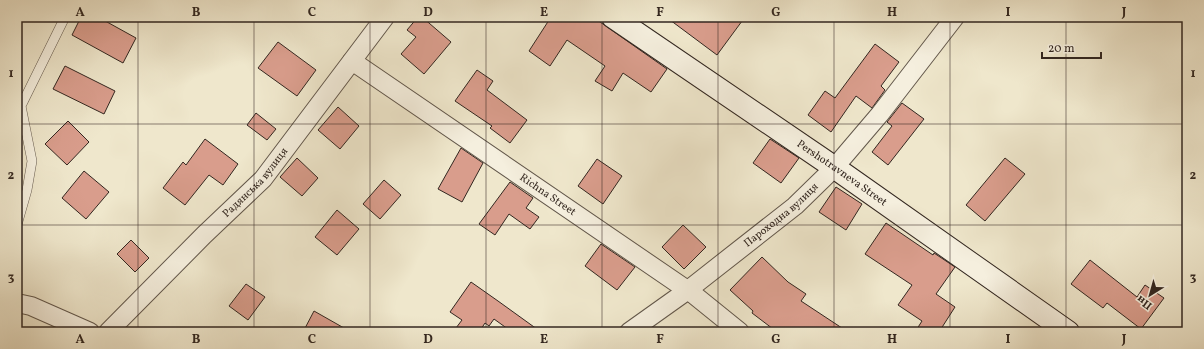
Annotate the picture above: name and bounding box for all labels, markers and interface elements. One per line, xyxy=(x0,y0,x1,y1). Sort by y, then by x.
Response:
text: A xyxy=(75,4,85,22)
text: B xyxy=(192,4,201,22)
text: C xyxy=(308,4,316,22)
text: D xyxy=(423,4,433,22)
text: E xyxy=(540,4,548,22)
text: F xyxy=(656,4,664,22)
text: G xyxy=(771,4,781,22)
text: H xyxy=(887,4,897,22)
text: I xyxy=(1006,4,1011,22)
text: J xyxy=(1121,4,1127,22)
scale bar xyxy=(1042,34,1101,60)
text: 20 m xyxy=(1048,41,1075,57)
text: 1 xyxy=(8,65,14,83)
text: 1 xyxy=(1190,65,1196,83)
street label: Pershotravneva Street xyxy=(794,137,890,210)
street label: Радянська вулиця xyxy=(219,144,292,221)
text: 2 xyxy=(8,167,15,185)
text: 2 xyxy=(1190,167,1197,185)
street label: Richna Street xyxy=(517,170,579,219)
street label: Пароходна вулиця xyxy=(741,179,822,251)
text: 3 xyxy=(8,269,15,287)
text: 3 xyxy=(1190,269,1197,287)
north arrow xyxy=(1130,275,1170,315)
text: Пн xyxy=(1134,291,1156,312)
text: A xyxy=(75,331,85,349)
text: B xyxy=(192,331,201,349)
text: C xyxy=(308,331,316,349)
text: D xyxy=(423,331,433,349)
text: E xyxy=(540,331,548,349)
text: F xyxy=(656,331,664,349)
text: G xyxy=(771,331,781,349)
text: H xyxy=(887,331,897,349)
text: I xyxy=(1006,331,1011,349)
text: J xyxy=(1121,331,1127,349)

